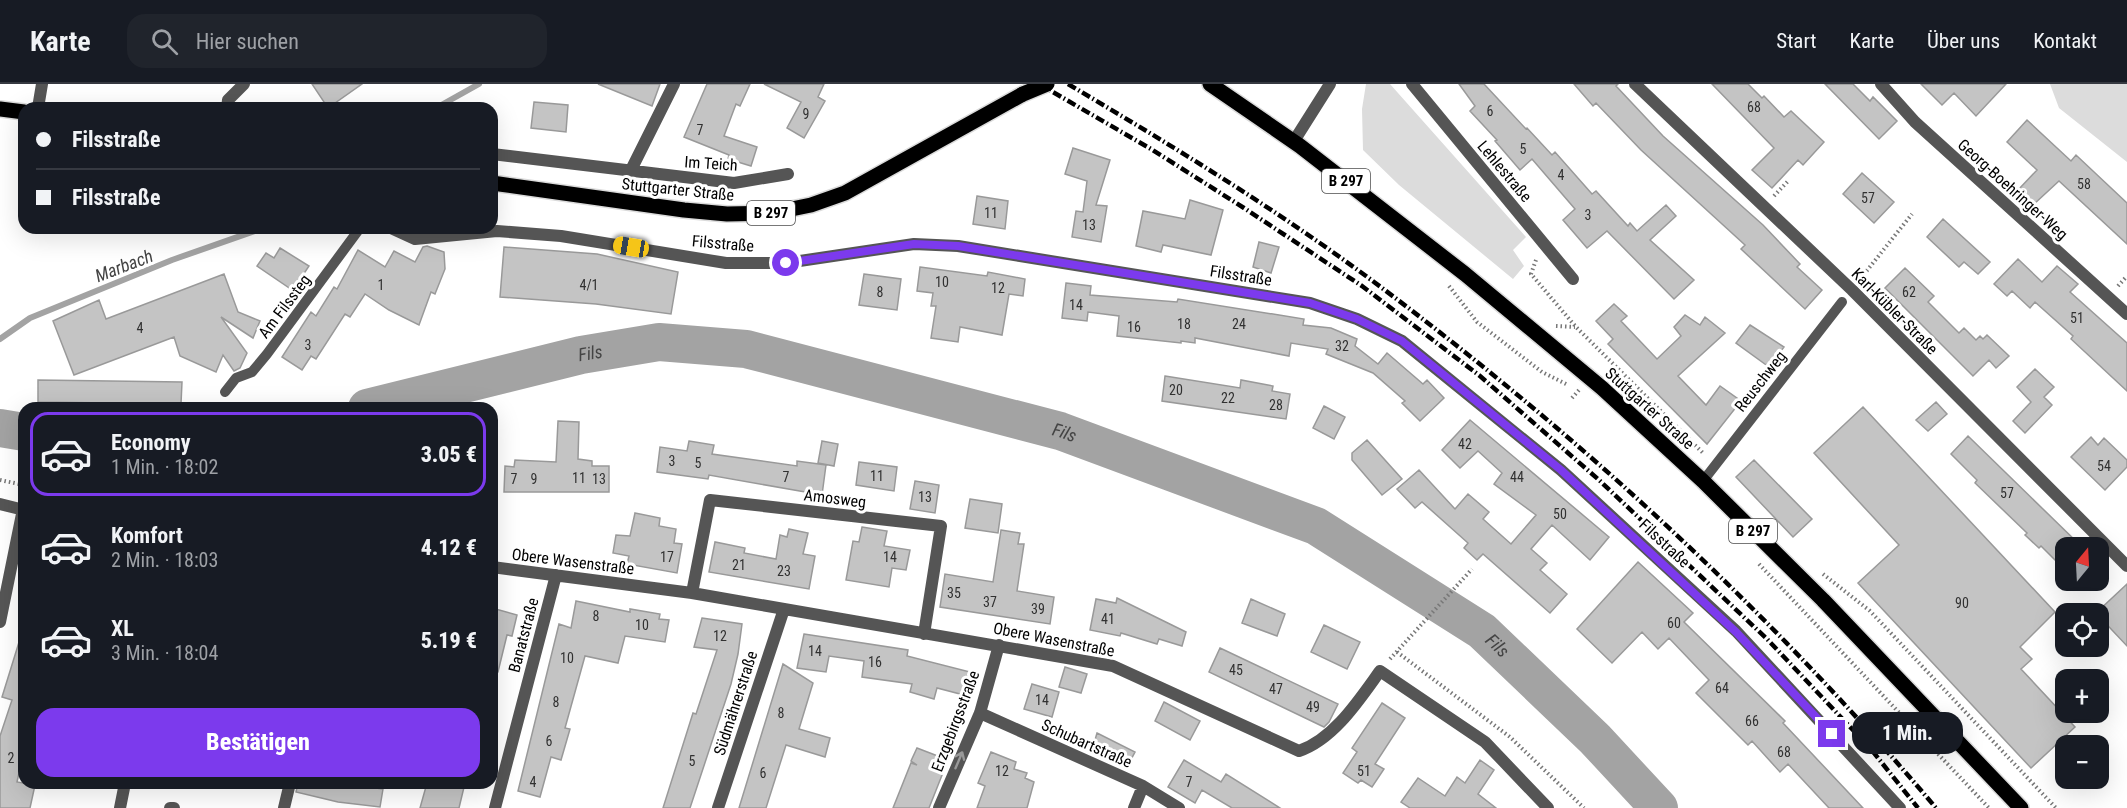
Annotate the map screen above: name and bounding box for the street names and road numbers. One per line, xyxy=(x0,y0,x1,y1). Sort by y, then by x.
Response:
street label: Georg-Boehringer-Weg xyxy=(1954,135,2072,244)
street label: Lehlestraße xyxy=(1474,137,1536,206)
street label: Im Teich xyxy=(684,152,738,175)
road number: B 297 xyxy=(1322,169,1370,193)
street label: Stuttgarter Straße xyxy=(621,174,735,205)
road number: B 297 xyxy=(747,201,795,225)
street label: Filsstraße xyxy=(691,231,755,256)
street label: Filsstraße xyxy=(1209,261,1273,290)
street label: Karl-Kübler-Straße xyxy=(1848,264,1942,358)
street label: Am Filssteg xyxy=(254,271,314,342)
street label: Reuschweg xyxy=(1731,347,1790,416)
street label: Stuttgarter Straße xyxy=(1601,364,1698,453)
street label: Amosweg xyxy=(803,485,867,512)
street label: Filsstraße xyxy=(1635,515,1694,572)
road number: B 297 xyxy=(1729,519,1777,543)
street label: Obere Wasenstraße xyxy=(511,545,635,578)
street label: Banatstraße xyxy=(504,596,543,675)
street label: Obere Wasenstraße xyxy=(992,618,1116,661)
street label: Südmährerstraße xyxy=(710,649,761,758)
street label: Erzgebirgsstraße xyxy=(927,668,983,774)
street label: Schubartstraße xyxy=(1039,715,1135,772)

